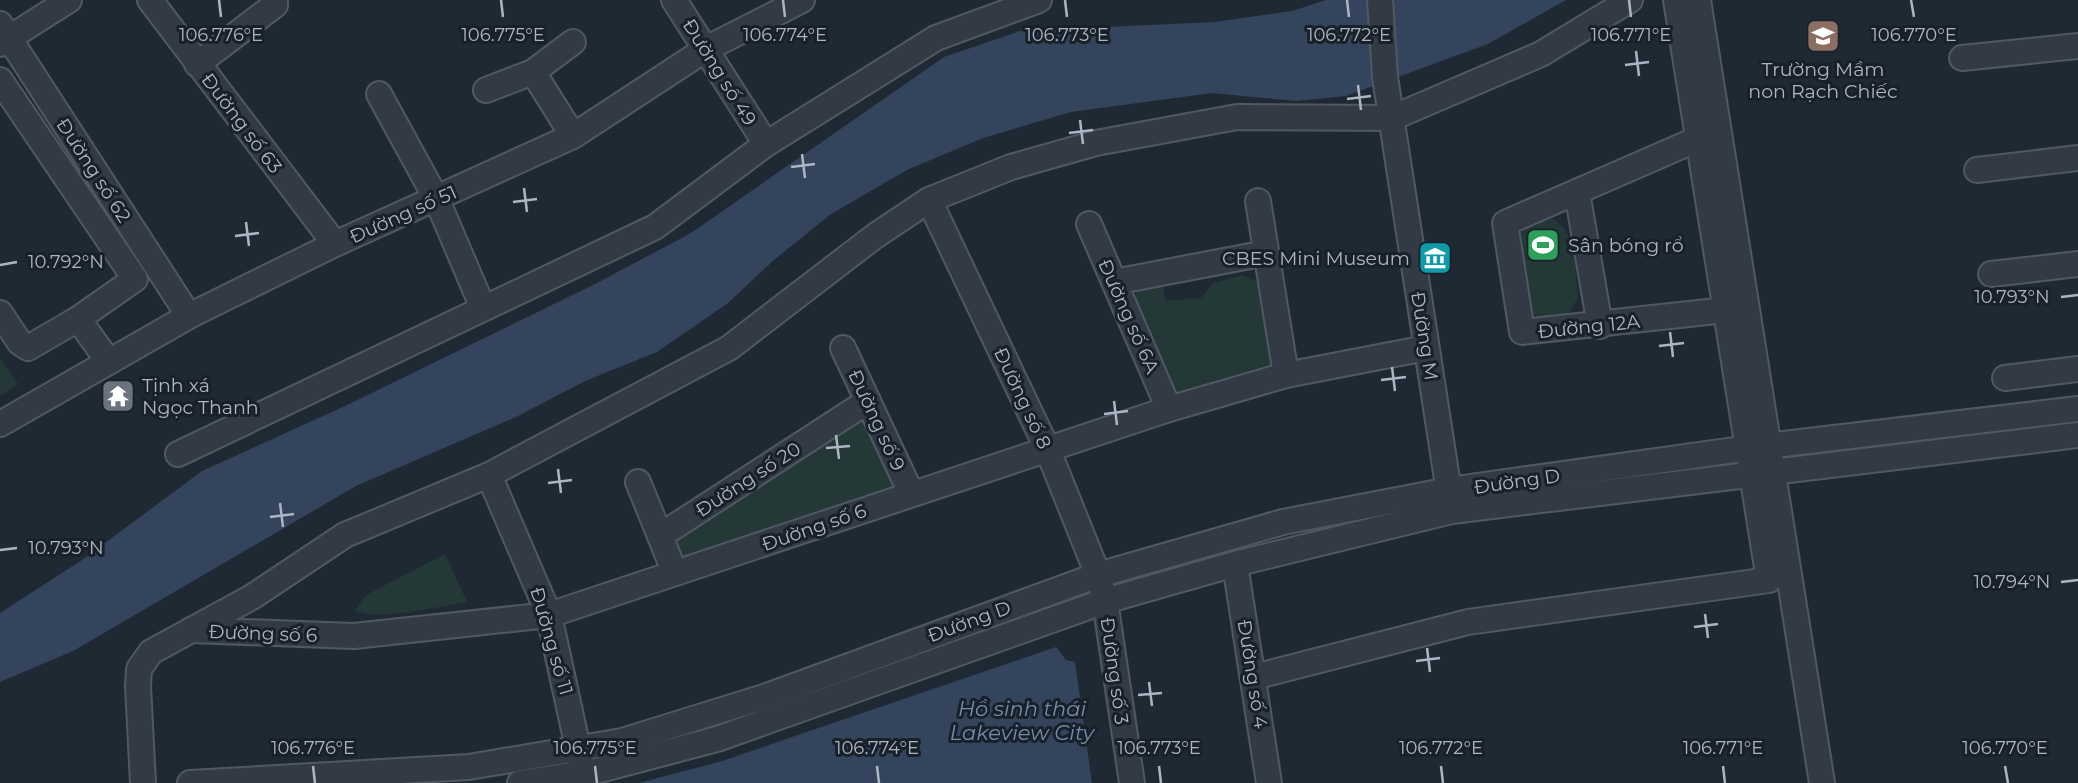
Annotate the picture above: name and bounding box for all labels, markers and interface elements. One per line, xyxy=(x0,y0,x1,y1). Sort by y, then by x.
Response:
street label: Đường số 49 xyxy=(678,15,761,130)
school or university icon: Trường Mầm non Rạch Chiếc xyxy=(1804,17,1842,55)
text: 106.776°E xyxy=(179,24,263,46)
text: 106.775°E xyxy=(461,24,545,46)
text: 106.774°E xyxy=(743,24,827,46)
text: 106.773°E xyxy=(1025,24,1109,46)
text: 106.772°E xyxy=(1307,24,1391,46)
text: 106.771°E xyxy=(1591,24,1671,46)
text: 106.770°E xyxy=(1871,24,1957,46)
place label: Trường Mầm non Rạch Chiếc xyxy=(1748,58,1898,103)
street label: Đường số 63 xyxy=(196,69,287,178)
street label: Đường số 62 xyxy=(51,114,136,227)
street label: Đường số 51 xyxy=(346,181,460,248)
sports icon: Sân bóng rổ xyxy=(1524,226,1562,264)
place label: Sân bóng rổ xyxy=(1568,234,1684,257)
museum icon: CBES Mini Museum xyxy=(1416,239,1454,277)
place label: CBES Mini Museum xyxy=(1222,247,1410,270)
text: 10.792°N xyxy=(28,251,104,273)
street label: Đường số 6A xyxy=(1093,256,1164,377)
text: 10.793°N xyxy=(1974,286,2050,308)
street label: Đường M xyxy=(1406,290,1443,382)
street label: Đường 12A xyxy=(1537,310,1642,343)
street label: Đường số 8 xyxy=(989,344,1056,453)
street label: Đường số 9 xyxy=(843,366,910,474)
place label: Tịnh xá Ngọc Thanh xyxy=(142,374,259,419)
temple icon: Tịnh xá Ngọc Thanh xyxy=(99,377,137,415)
street label: Đường số 20 xyxy=(691,437,805,522)
street label: Đường D xyxy=(1473,464,1562,499)
street label: Đường số 6 xyxy=(759,499,869,556)
text: 10.793°N xyxy=(28,537,104,559)
text: 10.794°N xyxy=(1974,571,2050,593)
street label: Đường số 11 xyxy=(525,585,578,698)
street label: Đường D xyxy=(924,596,1014,647)
street label: Đường số 3 xyxy=(1096,616,1133,726)
street label: Đường số 4 xyxy=(1233,618,1273,731)
street label: Đường số 6 xyxy=(208,620,318,647)
water label: Hồ sinh thái Lakeview City xyxy=(950,696,1096,745)
text: 106.776°E xyxy=(271,737,355,759)
text: 106.775°E xyxy=(553,737,637,759)
text: 106.774°E xyxy=(835,737,919,759)
text: 106.773°E xyxy=(1117,737,1201,759)
text: 106.772°E xyxy=(1399,737,1483,759)
text: 106.771°E xyxy=(1683,737,1763,759)
text: 106.770°E xyxy=(1962,737,2048,759)

